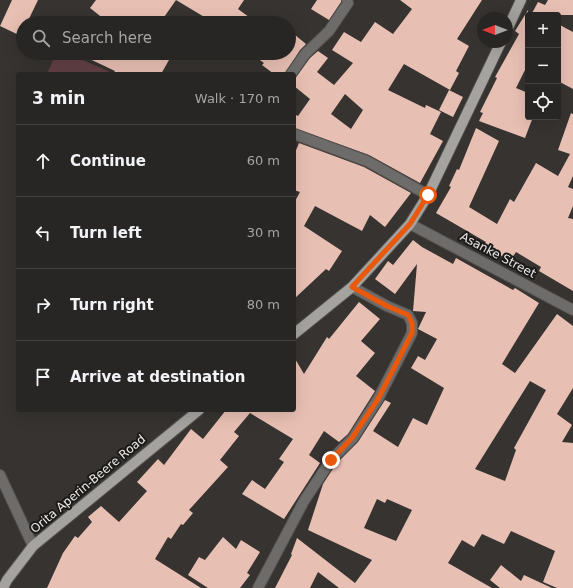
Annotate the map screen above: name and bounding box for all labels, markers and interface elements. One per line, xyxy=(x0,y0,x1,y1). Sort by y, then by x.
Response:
north arrow xyxy=(477,12,513,48)
map controls xyxy=(525,12,561,120)
button: + xyxy=(525,12,561,48)
search box xyxy=(16,16,296,60)
icon: search xyxy=(30,27,52,49)
text: Search here xyxy=(62,29,152,47)
button: − xyxy=(525,48,561,84)
button: locate xyxy=(525,84,561,120)
text: 3 min xyxy=(32,88,85,108)
text: Walk · 170 m xyxy=(195,91,280,106)
icon: ahead xyxy=(32,150,54,172)
text: Continue xyxy=(70,152,146,170)
text: 60 m xyxy=(247,153,280,168)
route start xyxy=(419,186,437,204)
icon: left xyxy=(32,222,54,244)
text: Turn left xyxy=(70,224,142,242)
text: 30 m xyxy=(247,225,280,240)
street label: Asanke Street xyxy=(458,229,538,281)
icon: right xyxy=(32,294,54,316)
text: Turn right xyxy=(70,296,154,314)
text: 80 m xyxy=(247,297,280,312)
icon: arrive xyxy=(32,366,54,388)
text: Arrive at destination xyxy=(70,368,245,386)
street label: Orita Aperin-Beere Road xyxy=(28,432,148,536)
route end xyxy=(322,451,340,469)

